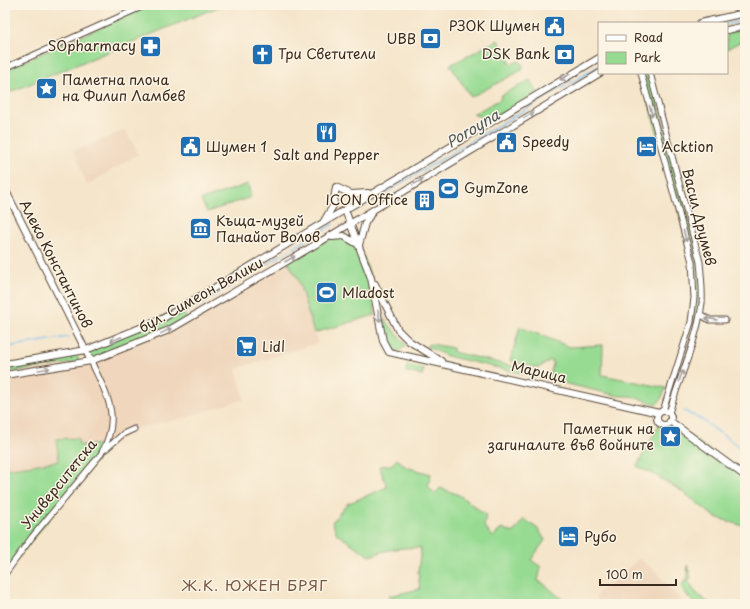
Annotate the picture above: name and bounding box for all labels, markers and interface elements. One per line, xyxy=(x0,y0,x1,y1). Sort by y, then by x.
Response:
public building icon: РЗОК Шумен xyxy=(542,13,568,39)
place label: РЗОК Шумен xyxy=(449,15,540,36)
legend xyxy=(598,22,728,74)
bank icon: UBB xyxy=(418,26,444,52)
place label: UBB xyxy=(387,28,416,49)
text: Road xyxy=(634,28,663,46)
pharmacy icon: SOpharmacy xyxy=(138,33,164,59)
place label: SOpharmacy xyxy=(48,35,136,56)
church icon: Три Светители xyxy=(249,41,275,67)
bank icon: DSK Bank xyxy=(552,41,578,67)
place label: Три Светители xyxy=(278,43,376,64)
place label: DSK Bank xyxy=(482,43,550,64)
text: Park xyxy=(634,48,661,66)
place label: Паметна плоча на Филип Ламбев xyxy=(62,69,186,106)
one-way arrow xyxy=(559,74,571,82)
place icon: Паметна плоча на Филип Ламбев xyxy=(33,75,59,101)
water label: Poroyna xyxy=(441,102,504,153)
one-way arrow xyxy=(648,104,655,117)
one-way arrow xyxy=(523,110,535,118)
restaurant icon: Salt and Pepper xyxy=(313,120,339,146)
public building icon: Speedy xyxy=(494,129,520,155)
place label: Speedy xyxy=(522,131,569,152)
public building icon: Шумен 1 xyxy=(177,134,203,160)
hotel icon: Acktion xyxy=(633,134,659,160)
place label: Шумен 1 xyxy=(206,136,267,157)
place label: Acktion xyxy=(662,136,714,157)
place label: Salt and Pepper xyxy=(273,144,380,165)
street label: Васил Друмев xyxy=(677,166,722,268)
sports icon: GymZone xyxy=(436,175,462,201)
place label: GymZone xyxy=(464,177,529,198)
one-way arrow xyxy=(412,178,424,186)
building icon: ICON Office xyxy=(411,187,437,213)
place label: ICON Office xyxy=(325,189,408,210)
street label: Алеко Константинов xyxy=(15,196,98,332)
place label: Къща-музей Панайот Волов xyxy=(216,210,320,247)
museum icon: Къща-музей Панайот Волов xyxy=(188,216,214,242)
one-way arrow xyxy=(682,229,689,242)
street label: бул. Симеон Велики xyxy=(135,252,267,338)
one-way arrow xyxy=(284,254,296,262)
sports icon: Mladost xyxy=(313,280,339,306)
place label: Mladost xyxy=(342,282,395,303)
one-way arrow xyxy=(376,309,384,322)
one-way arrow xyxy=(705,316,718,323)
one-way arrow xyxy=(160,327,172,334)
supermarket icon: Lidl xyxy=(233,334,259,360)
one-way arrow xyxy=(110,335,122,343)
place label: Lidl xyxy=(262,336,285,357)
street label: Марица xyxy=(509,355,569,388)
one-way arrow xyxy=(37,365,50,373)
one-way arrow xyxy=(678,369,685,382)
place label: Паметник на загиналите във войните xyxy=(487,418,654,455)
place icon: Паметник на загиналите във войните xyxy=(657,424,683,450)
street label: Университетска xyxy=(16,434,102,533)
hotel icon: Рубо xyxy=(556,524,582,550)
place label: Рубо xyxy=(584,526,617,547)
scale bar xyxy=(600,561,676,587)
text: 100 m xyxy=(606,565,643,583)
district label: Ж.К. ЮЖЕН БРЯГ xyxy=(181,573,328,596)

